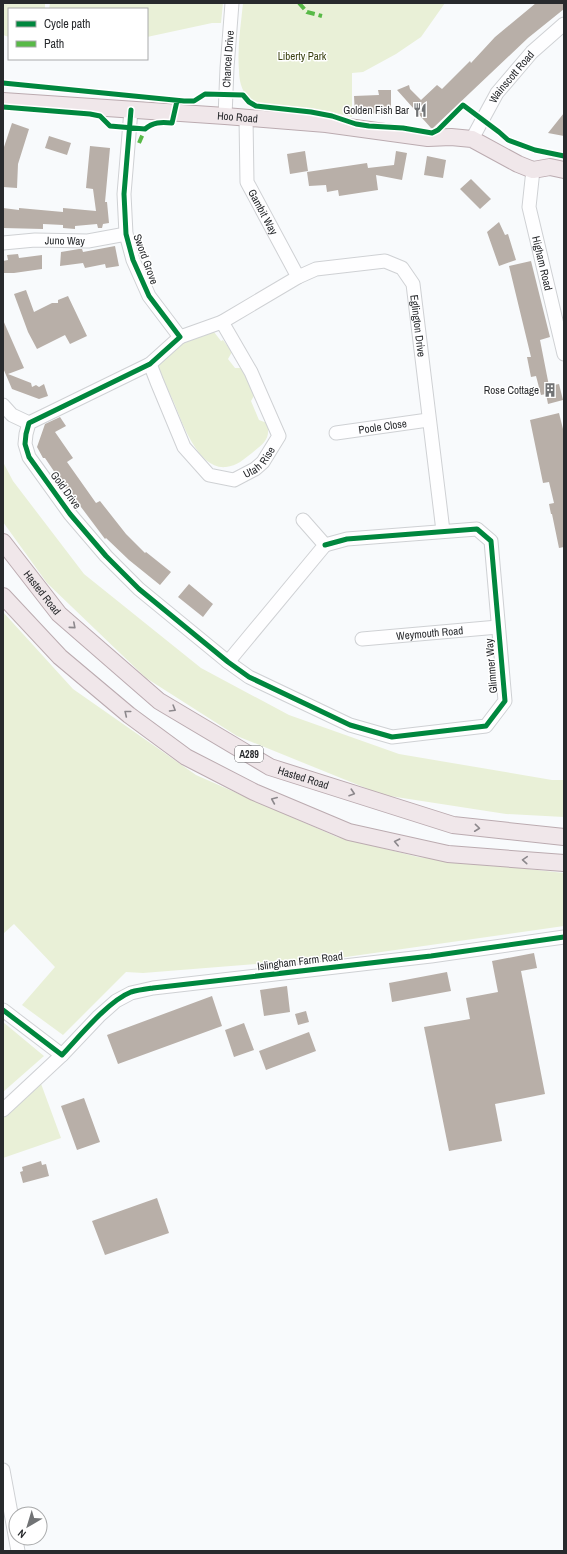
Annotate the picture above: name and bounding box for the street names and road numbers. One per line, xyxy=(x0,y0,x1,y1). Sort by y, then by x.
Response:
street label: Chancel Drive xyxy=(219,30,237,88)
street label: Wainscott Road xyxy=(486,48,537,105)
street label: Hoo Road xyxy=(217,108,258,126)
street label: Gambit Way xyxy=(245,187,281,238)
street label: Sword Grove xyxy=(130,232,162,286)
street label: Juno Way xyxy=(45,233,85,248)
street label: Higham Road xyxy=(529,234,556,292)
street label: Eglington Drive xyxy=(407,294,429,358)
street label: Poole Close xyxy=(357,416,408,437)
street label: Utah Rise xyxy=(241,444,278,481)
street label: Gold Drive xyxy=(48,468,84,512)
street label: Hasted Road xyxy=(21,567,64,618)
street label: Weymouth Road xyxy=(396,623,464,643)
street label: Glimmer Way xyxy=(482,638,500,694)
road number: A289 xyxy=(235,746,263,762)
street label: Hasted Road xyxy=(276,763,331,792)
street label: Islingham Farm Road xyxy=(256,949,344,973)

